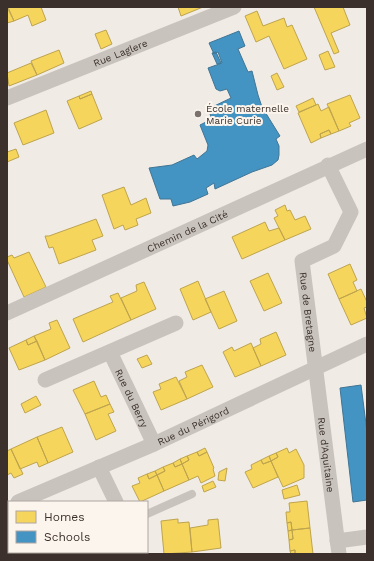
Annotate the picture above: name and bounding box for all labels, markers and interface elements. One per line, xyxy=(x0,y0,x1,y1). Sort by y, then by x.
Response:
street label: Rue Laglere xyxy=(92,37,149,68)
place label: École maternelle Marie Curie xyxy=(206,103,289,126)
marker: École maternelle Marie Curie xyxy=(193,109,203,119)
street label: Chemin de la Cité xyxy=(145,208,230,254)
street label: Rue de Bretagne xyxy=(298,271,319,353)
street label: Rue du Berry xyxy=(113,367,151,430)
street label: Rue du Périgord xyxy=(155,404,231,447)
street label: Rue d'Aquitaine xyxy=(316,417,337,493)
legend xyxy=(8,501,148,553)
text: Homes xyxy=(44,510,85,524)
text: Schools xyxy=(44,530,90,544)

